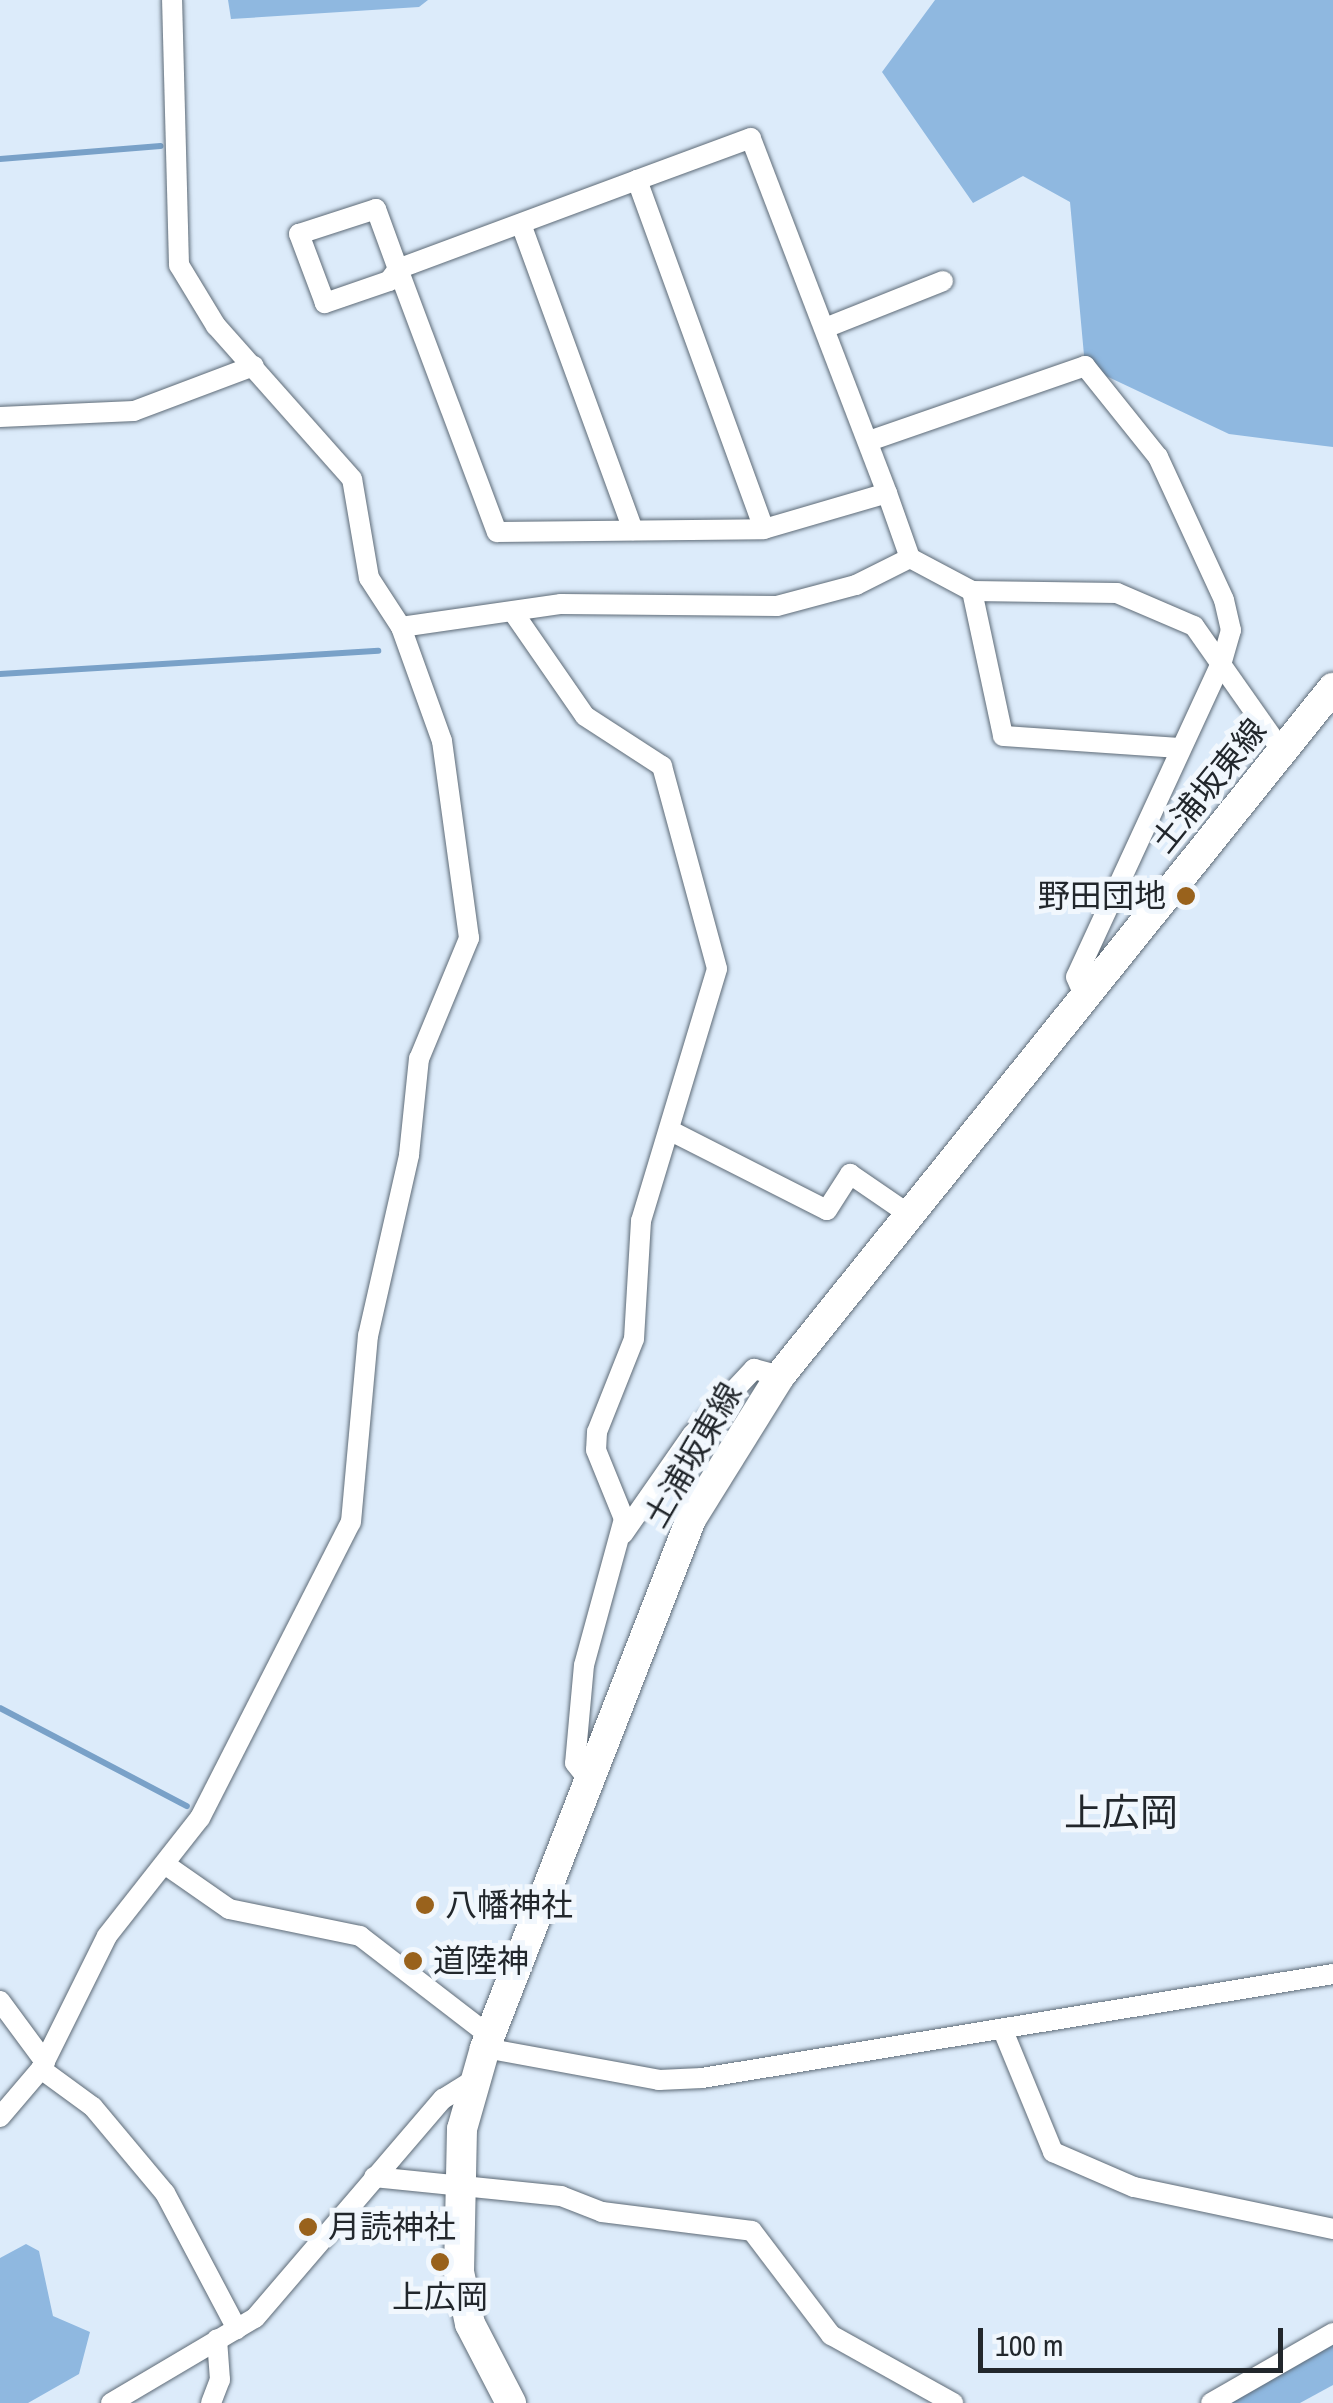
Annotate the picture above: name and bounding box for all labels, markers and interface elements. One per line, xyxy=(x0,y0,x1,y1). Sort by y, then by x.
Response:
street label: 土浦坂東線 xyxy=(1144,712,1274,860)
place label: 野田団地 xyxy=(1038,877,1166,915)
marker: 野田団地 xyxy=(1175,885,1197,907)
street label: 土浦坂東線 xyxy=(636,1376,750,1534)
district label: 上広岡 xyxy=(1064,1790,1178,1836)
place label: 八幡神社 xyxy=(445,1886,573,1924)
marker: 八幡神社 xyxy=(414,1894,436,1916)
place label: 道陸神 xyxy=(433,1942,529,1980)
marker: 道陸神 xyxy=(402,1950,424,1972)
place label: 月読神社 xyxy=(328,2208,456,2246)
marker: 月読神社 xyxy=(297,2216,319,2238)
marker: 上広岡 xyxy=(429,2251,451,2273)
place label: 上広岡 xyxy=(392,2278,488,2316)
scale bar xyxy=(983,2308,1288,2370)
text: 100 m xyxy=(995,2325,1063,2365)

